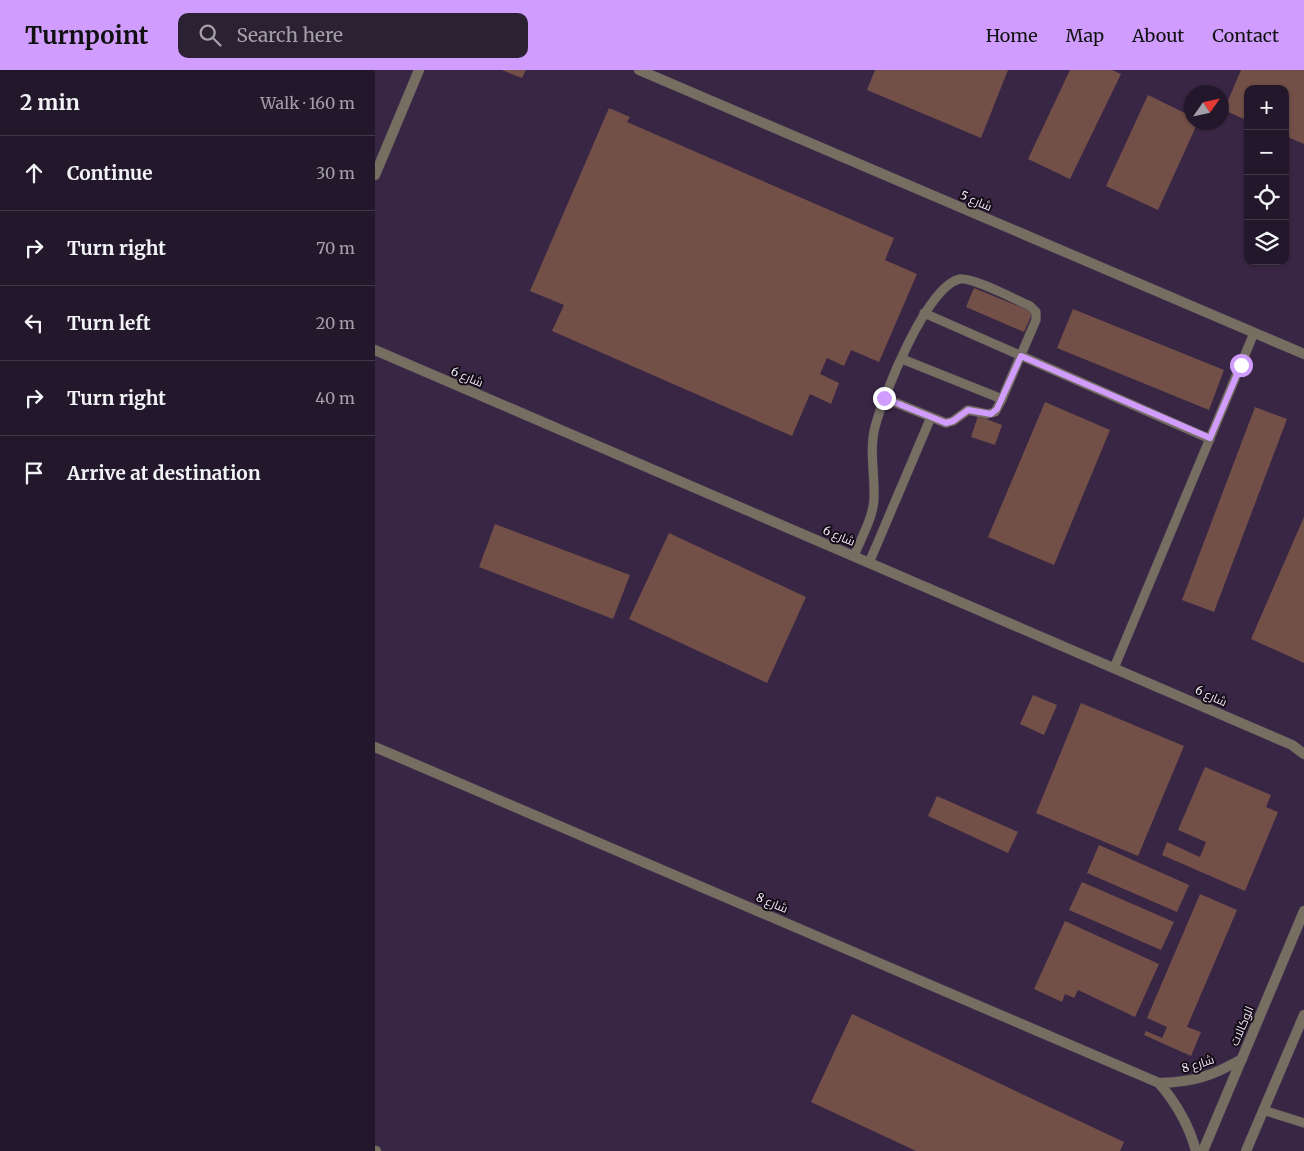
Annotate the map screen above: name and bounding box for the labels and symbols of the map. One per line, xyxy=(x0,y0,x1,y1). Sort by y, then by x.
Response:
north arrow xyxy=(1184,85,1229,130)
street label: شارع 5 xyxy=(958,187,994,215)
route start xyxy=(1230,354,1253,377)
street label: شارع 6 xyxy=(449,363,486,391)
route end xyxy=(873,387,896,410)
street label: شارع 6 xyxy=(821,522,858,550)
street label: شارع 6 xyxy=(1193,682,1230,710)
street label: شارع 8 xyxy=(754,889,790,917)
street label: الوكالات xyxy=(1226,1004,1257,1048)
street label: شارع 8 xyxy=(1180,1051,1216,1077)

